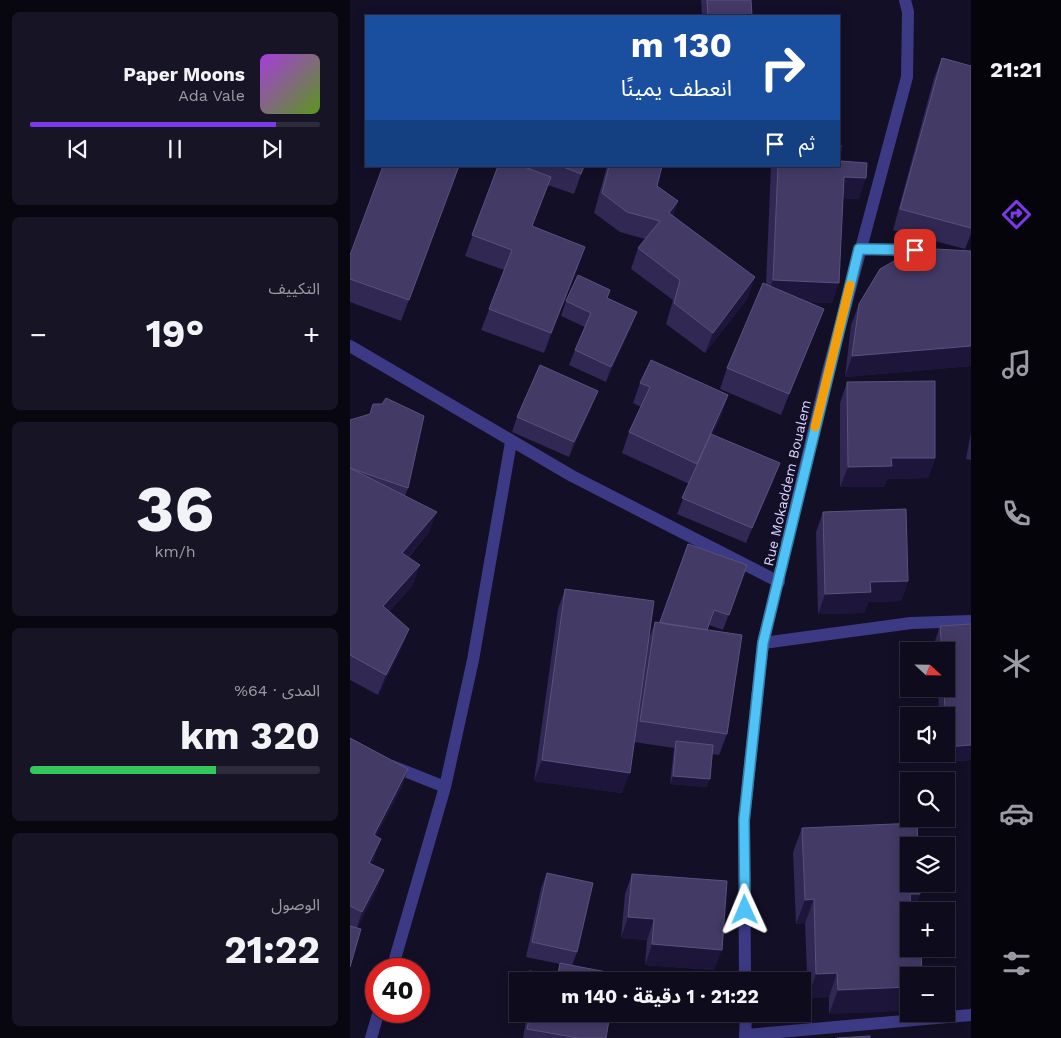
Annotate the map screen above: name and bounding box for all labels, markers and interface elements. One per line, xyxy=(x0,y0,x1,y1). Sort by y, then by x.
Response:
text: 130 m xyxy=(631,24,732,66)
icon: right xyxy=(750,35,815,100)
text: 21:21 xyxy=(990,57,1042,82)
text: Paper Moons xyxy=(123,63,245,86)
text: انعطف يمينًا xyxy=(621,76,732,101)
text: Ada Vale xyxy=(178,86,245,105)
icon: arrive xyxy=(761,130,789,158)
text: ثم xyxy=(799,132,815,155)
icon: previous xyxy=(64,135,92,163)
icon: pause xyxy=(161,135,189,163)
icon: next xyxy=(258,135,286,163)
icon: directions xyxy=(999,197,1034,232)
pin xyxy=(894,229,936,271)
icon: arrive xyxy=(901,236,929,264)
text: التكييف xyxy=(268,279,320,298)
text: 19° xyxy=(146,312,204,356)
text: − xyxy=(30,318,47,351)
text: + xyxy=(303,318,320,351)
icon: music xyxy=(999,347,1034,382)
street label: Rue Mokaddem Boualem xyxy=(760,398,814,568)
text: 36 xyxy=(136,471,214,547)
icon: phone xyxy=(999,496,1034,531)
text: km/h xyxy=(154,542,196,561)
north arrow xyxy=(900,642,955,698)
map controls xyxy=(900,642,955,1022)
icon: climate xyxy=(999,646,1034,681)
text: المدى · 64% xyxy=(234,681,320,700)
button: sound xyxy=(900,707,955,762)
text: 320 km xyxy=(180,714,320,758)
button: search xyxy=(900,772,955,827)
icon: car xyxy=(999,796,1034,831)
button: layers xyxy=(900,837,955,892)
position arrow xyxy=(718,883,770,935)
text: الوصول xyxy=(271,895,320,914)
button: + xyxy=(900,902,955,957)
text: 21:22 xyxy=(224,928,320,972)
icon: filters xyxy=(999,946,1034,981)
speed limit sign: 40 xyxy=(365,958,430,1023)
button: − xyxy=(900,967,955,1022)
text: 21:22 · 1 دقيقة · 140 m xyxy=(561,985,759,1008)

